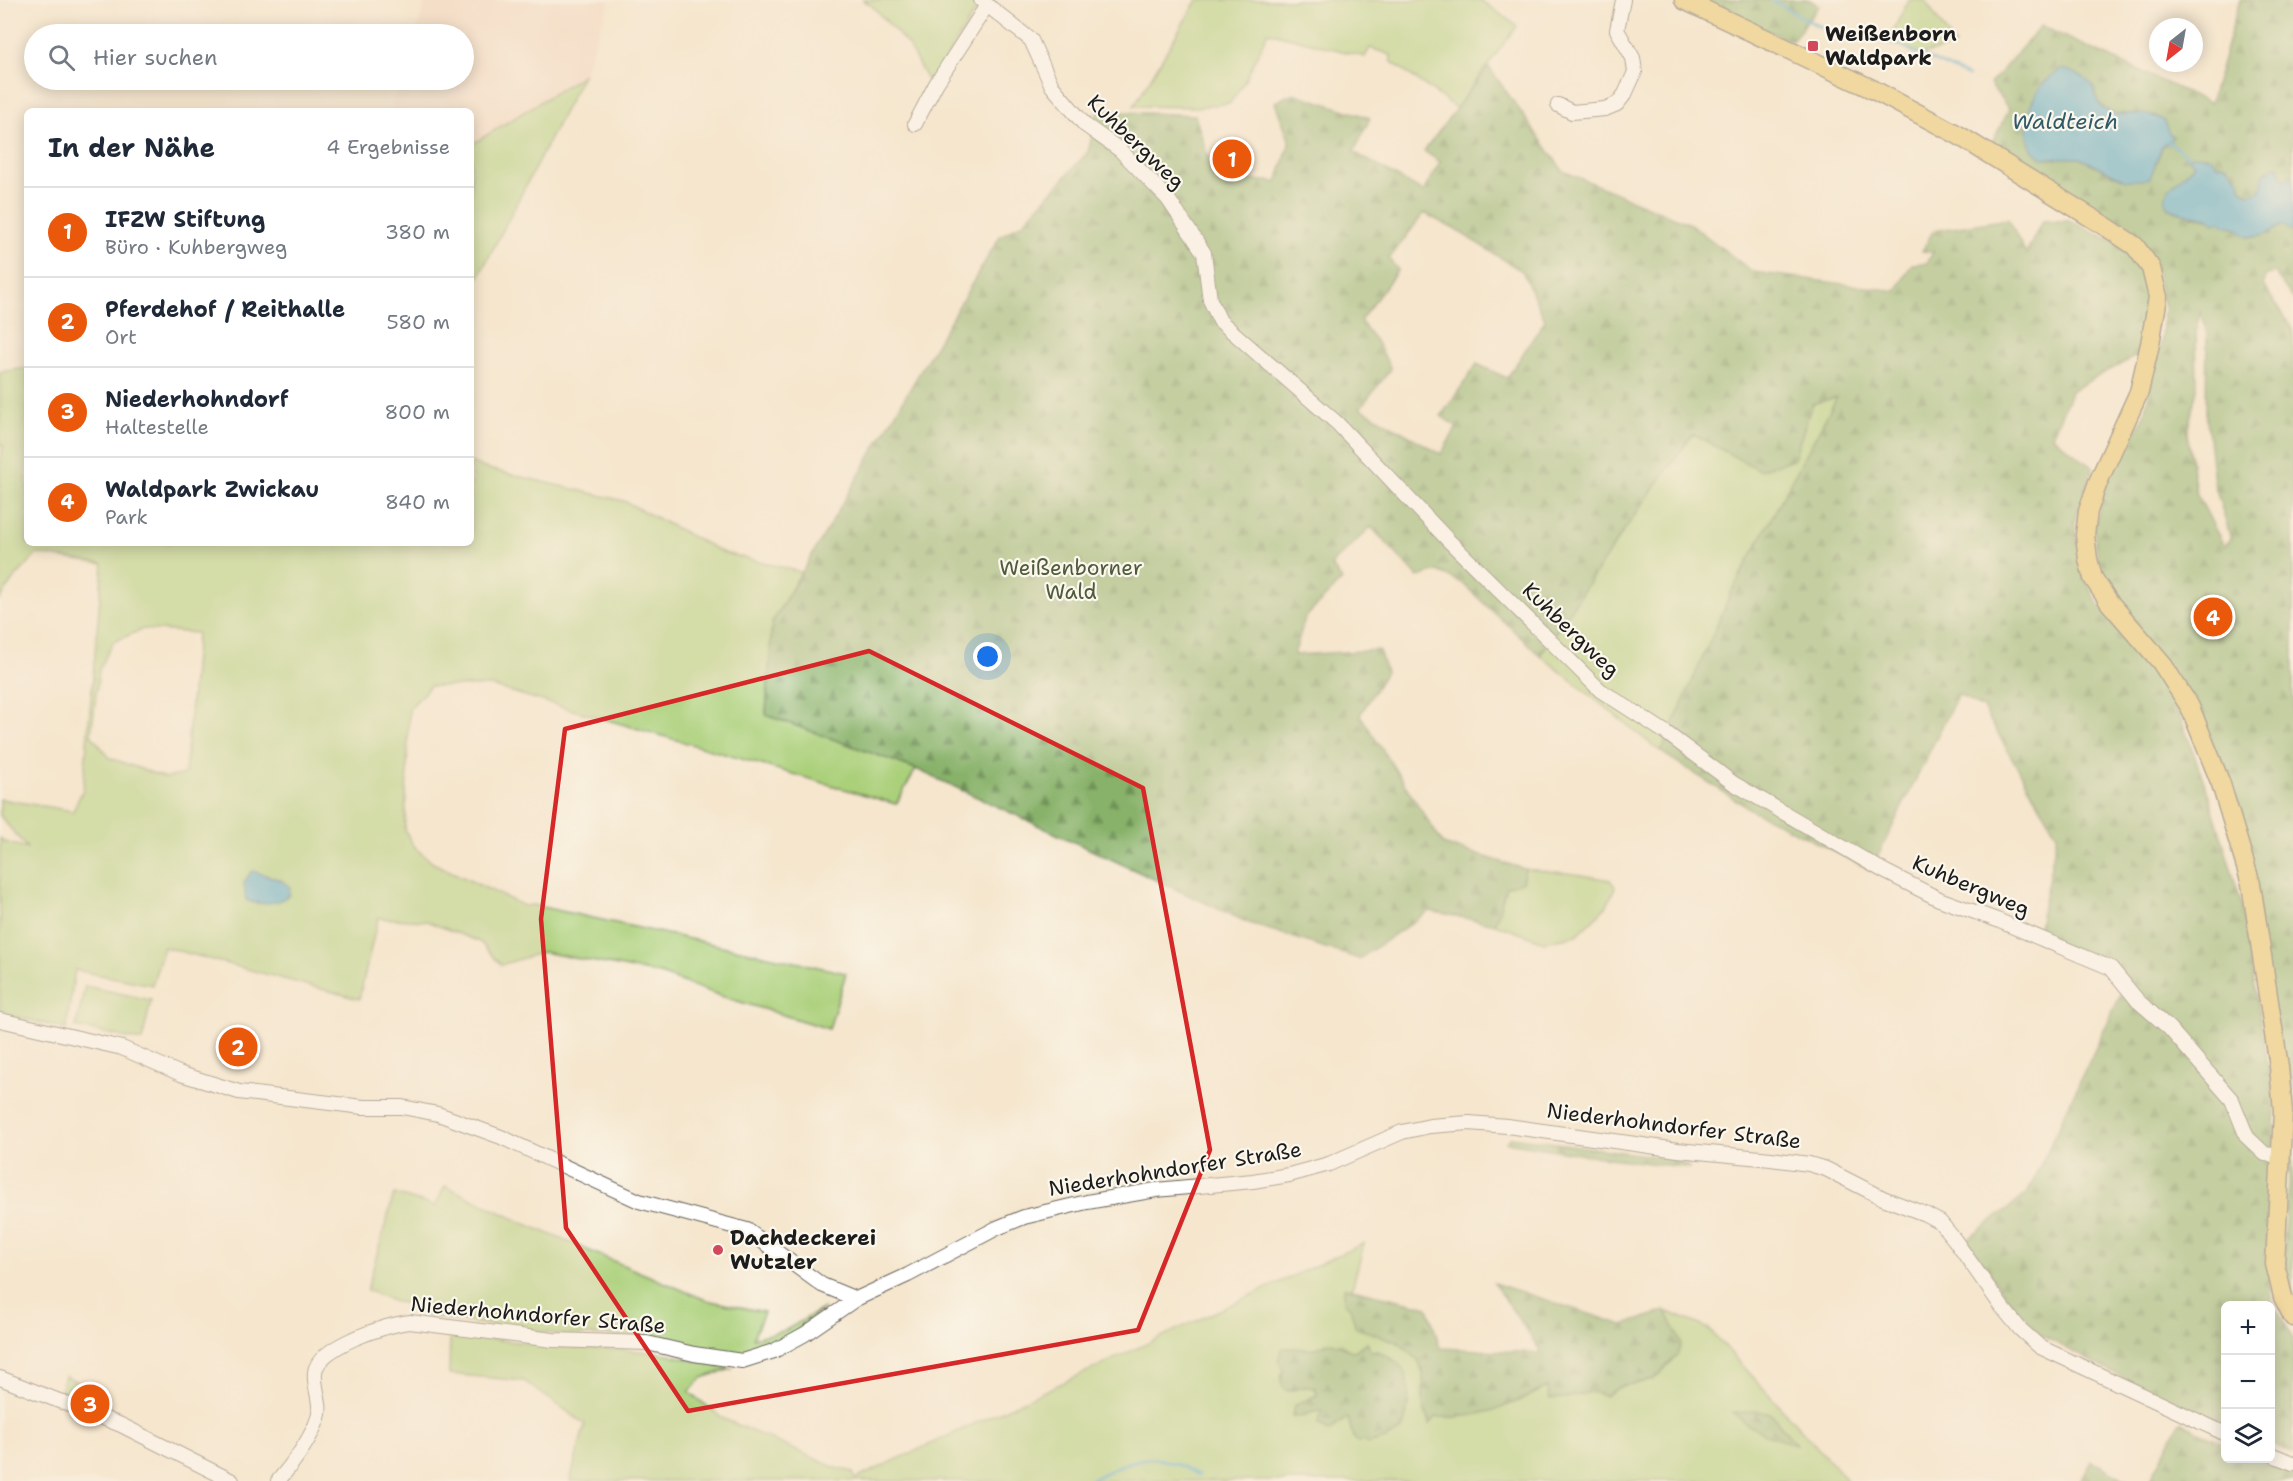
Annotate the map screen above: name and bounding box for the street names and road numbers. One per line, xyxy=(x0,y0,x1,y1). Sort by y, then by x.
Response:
street label: Kuhbergweg xyxy=(1081,88,1191,196)
street label: Kuhbergweg xyxy=(1516,576,1626,684)
street label: Kuhbergweg xyxy=(1908,849,2034,923)
street label: Niederhohndorfer Straße xyxy=(1545,1097,1803,1155)
street label: Niederhohndorfer Straße xyxy=(1046,1135,1304,1203)
street label: Niederhohndorfer Straße xyxy=(409,1290,667,1340)

